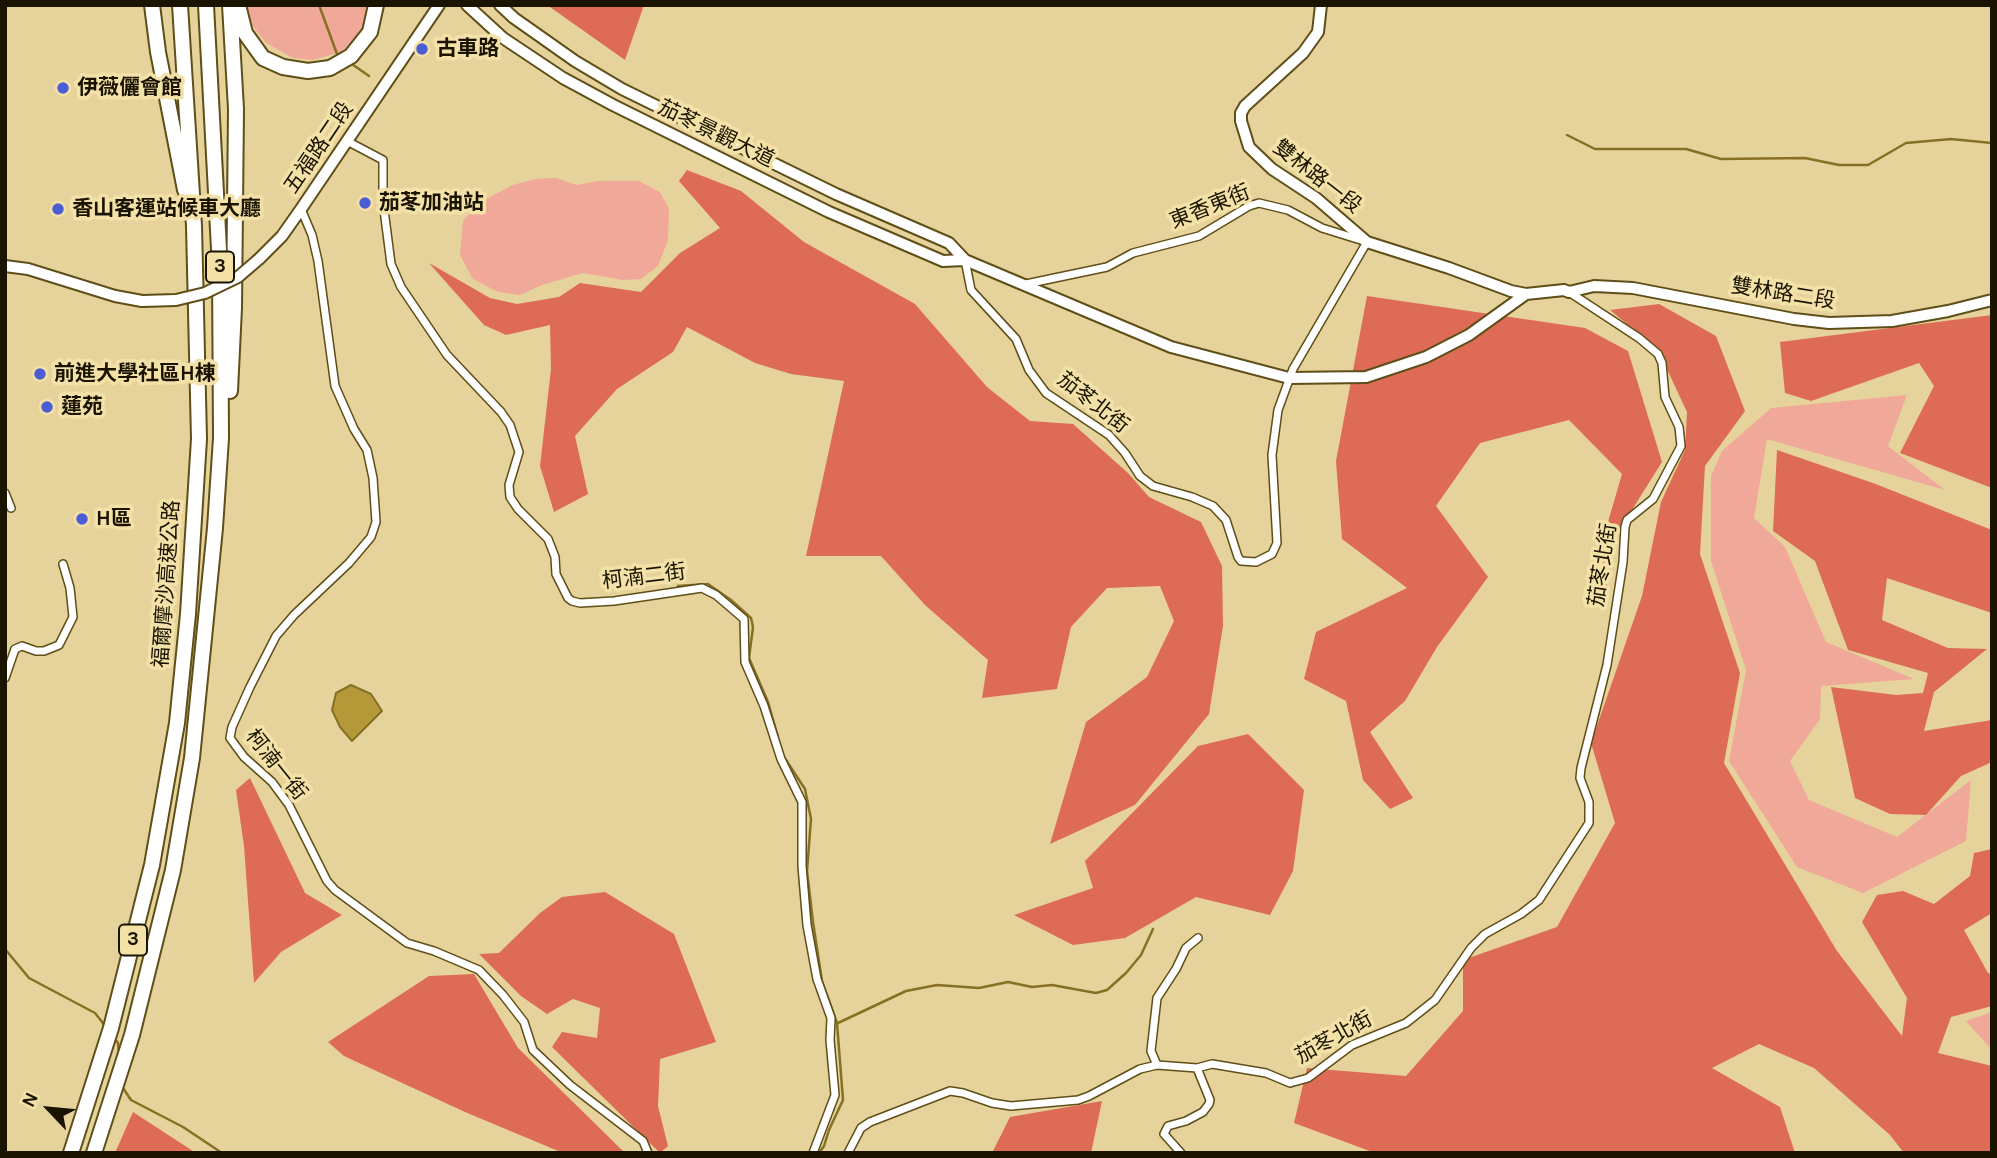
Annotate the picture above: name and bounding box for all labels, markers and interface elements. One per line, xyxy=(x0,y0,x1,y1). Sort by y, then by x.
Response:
place label: 古車路 xyxy=(436,36,499,62)
marker: 古車路 xyxy=(414,41,430,57)
place label: 伊薇儷會館 xyxy=(77,75,182,101)
marker: 伊薇儷會館 xyxy=(55,80,71,96)
street label: 茄苳景觀大道 xyxy=(654,95,778,173)
street label: 五福路二段 xyxy=(279,97,359,199)
street label: 雙林路一段 xyxy=(1268,135,1366,219)
street label: 東香東街 xyxy=(1166,180,1254,234)
place label: 茄苳加油站 xyxy=(379,190,484,216)
marker: 茄苳加油站 xyxy=(357,195,373,211)
place label: 香山客運站候車大廳 xyxy=(72,196,261,222)
marker: 香山客運站候車大廳 xyxy=(50,201,66,217)
road number: 3 xyxy=(206,252,234,282)
street label: 雙林路二段 xyxy=(1729,273,1837,315)
place label: 前進大學社區H棟 xyxy=(54,361,216,387)
marker: 前進大學社區H棟 xyxy=(32,366,48,382)
street label: 茄苳北街 xyxy=(1052,367,1134,439)
place label: 蓮苑 xyxy=(61,394,103,420)
marker: 蓮苑 xyxy=(39,399,55,415)
street label: 福爾摩沙高速公路 xyxy=(149,499,185,669)
place label: H區 xyxy=(96,506,132,532)
marker: H區 xyxy=(74,511,90,527)
street label: 茄苳北街 xyxy=(1584,522,1622,608)
street label: 柯湳二街 xyxy=(601,559,687,595)
street label: 柯湳一街 xyxy=(240,724,312,806)
road number: 3 xyxy=(119,924,147,956)
street label: 茄苳北街 xyxy=(1291,1007,1377,1069)
north arrow xyxy=(14,1074,84,1144)
text: N xyxy=(17,1089,43,1111)

